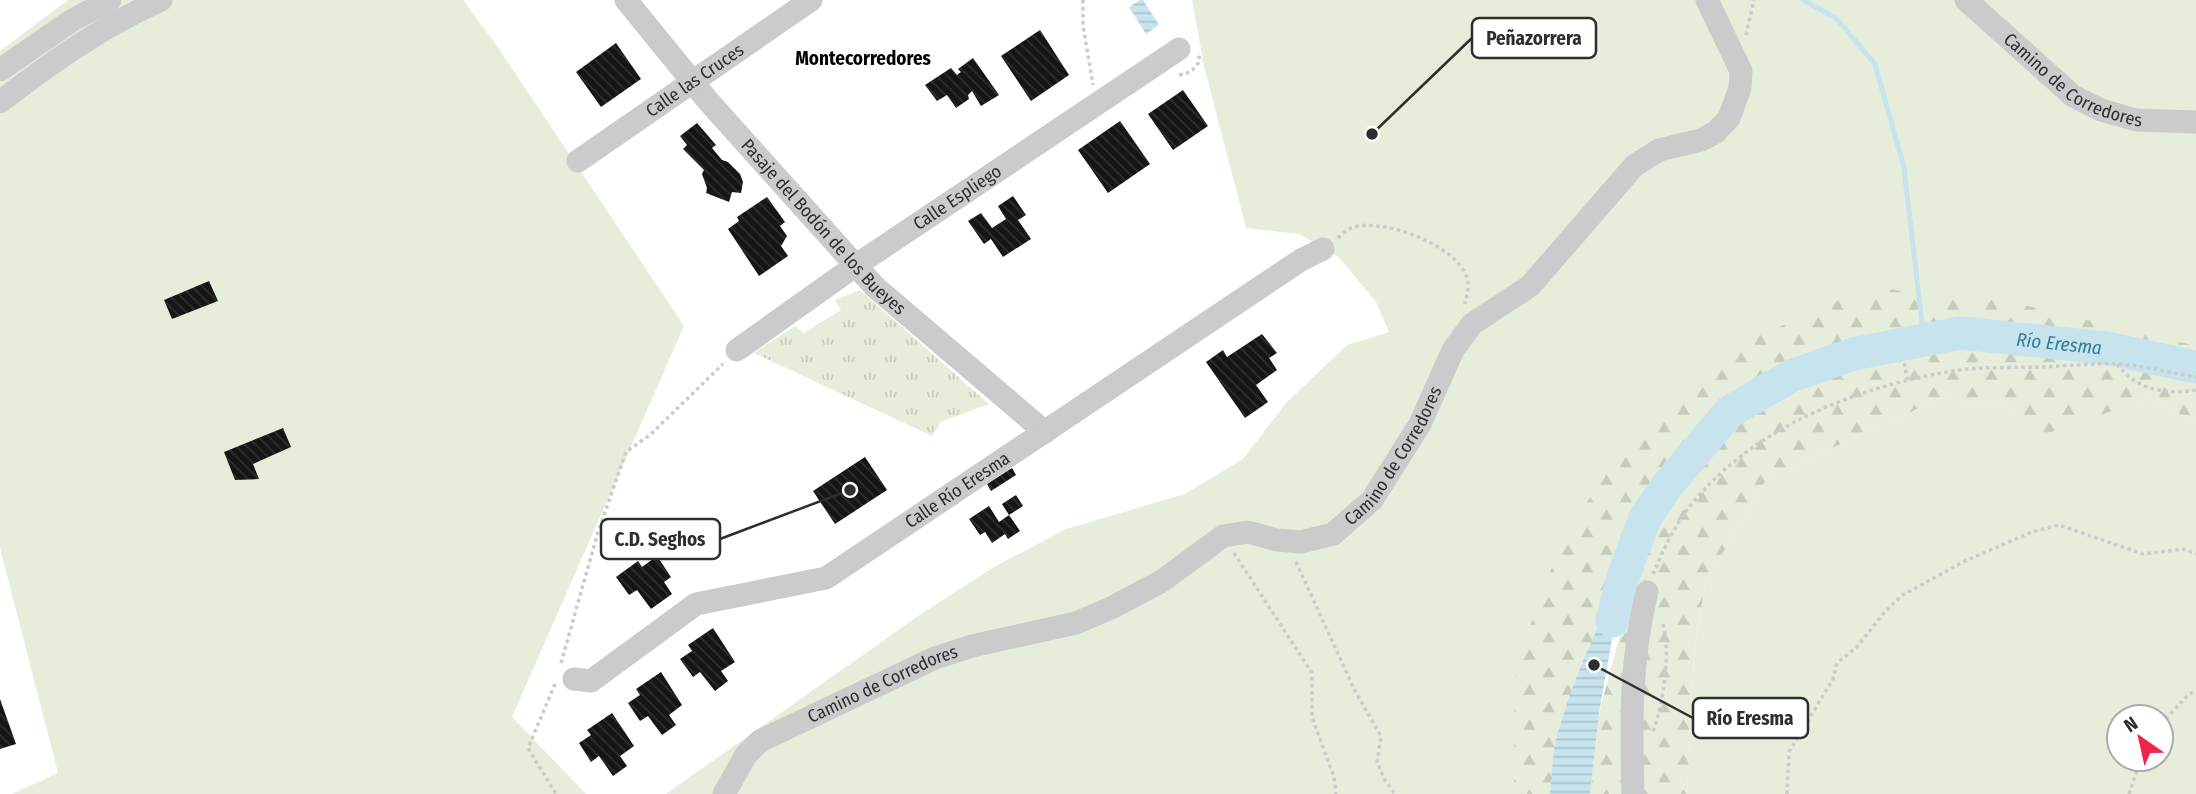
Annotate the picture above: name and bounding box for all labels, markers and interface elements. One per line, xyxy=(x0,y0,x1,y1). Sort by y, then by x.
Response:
callout: Peñazorrera xyxy=(1472,18,1596,58)
text: Peñazorrera xyxy=(1486,27,1582,50)
street label: Camino de Corredores xyxy=(1999,28,2143,131)
street label: Calle las Cruces xyxy=(642,39,748,122)
district label: Montecorredores xyxy=(795,47,932,70)
street label: Pasaje del Bodón de los Bueyes xyxy=(736,134,911,320)
street label: Calle Espliego xyxy=(909,160,1006,235)
water label: Río Eresma xyxy=(2015,328,2103,360)
street label: Camino de Corredores xyxy=(1340,383,1447,530)
street label: Calle Río Eresma xyxy=(901,447,1014,533)
callout: C.D. Seghos xyxy=(601,519,720,559)
text: C.D. Seghos xyxy=(615,528,706,551)
street label: Camino de Corredores xyxy=(804,640,961,728)
callout: Río Eresma xyxy=(1693,698,1808,738)
north arrow xyxy=(2105,703,2175,773)
text: Río Eresma xyxy=(1707,707,1793,730)
text: N xyxy=(2120,712,2142,737)

